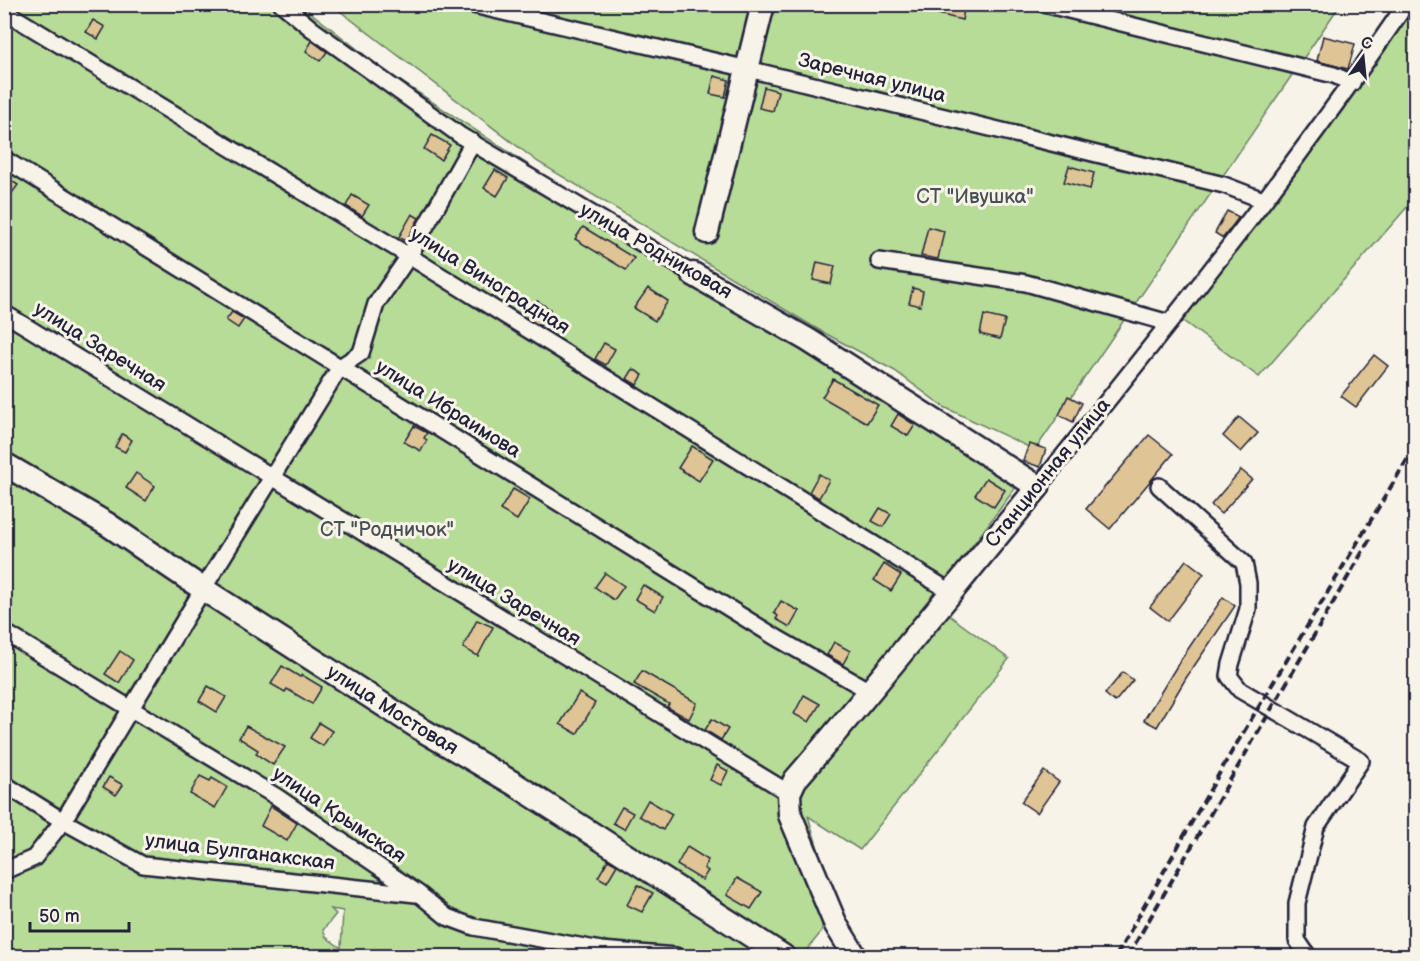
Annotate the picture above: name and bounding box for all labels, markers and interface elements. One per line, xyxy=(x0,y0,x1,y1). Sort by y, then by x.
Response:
north arrow xyxy=(1333,27,1393,87)
text: С xyxy=(1359,33,1374,55)
street label: Заречная улица xyxy=(796,48,948,108)
park label: СТ "Ивушка" xyxy=(916,185,1034,209)
street label: улица Родниковая xyxy=(576,198,736,304)
street label: улица Виноградная xyxy=(406,222,574,340)
street label: улица Заречная xyxy=(29,297,171,397)
street label: улица Ибраимова xyxy=(371,355,525,463)
street label: Станционная улица xyxy=(980,393,1116,553)
park label: СТ "Родничок" xyxy=(320,518,454,542)
street label: улица Заречная xyxy=(443,553,585,651)
street label: улица Мостовая xyxy=(322,660,462,760)
street label: улица Крымская xyxy=(268,762,410,868)
street label: улица Булганакская xyxy=(144,828,336,876)
scale bar xyxy=(30,895,129,933)
text: 50 m xyxy=(39,906,80,927)

